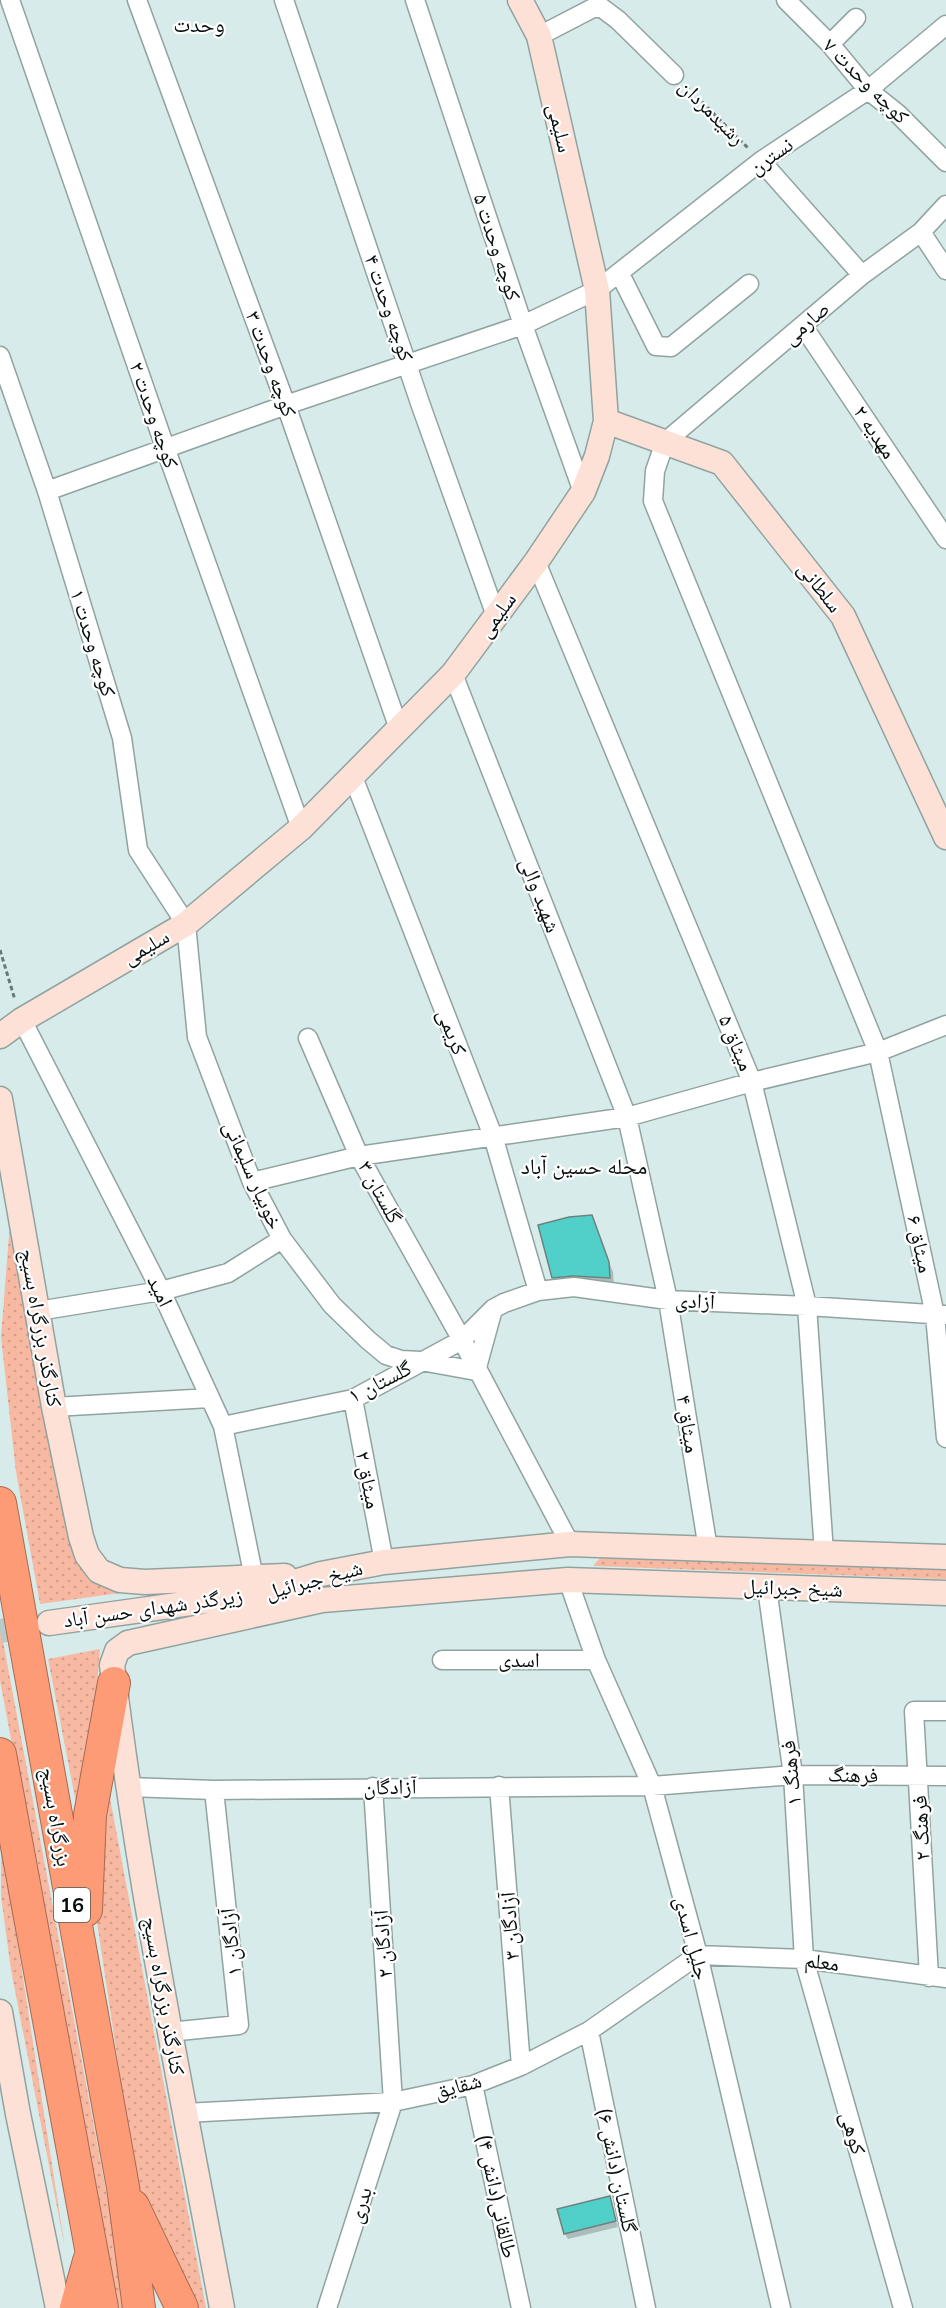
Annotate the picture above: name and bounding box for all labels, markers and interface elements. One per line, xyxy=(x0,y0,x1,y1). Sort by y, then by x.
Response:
district label: وحدت xyxy=(173,10,225,40)
street label: کوچه وحدت ۷ xyxy=(817,32,915,130)
street label: رشیدمردان xyxy=(673,73,751,151)
street label: سلیمی xyxy=(541,101,579,155)
street label: نسترن xyxy=(743,131,799,181)
street label: کوچه وحدت ۵ xyxy=(467,190,528,304)
street label: کوچه وحدت ۴ xyxy=(358,251,420,365)
street label: صارمی xyxy=(776,295,836,351)
street label: کوچه وحدت ۳ xyxy=(239,307,303,421)
street label: کوچه وحدت ۲ xyxy=(123,358,185,472)
street label: مهدیه ۲ xyxy=(847,400,903,464)
street label: سلطانی xyxy=(791,556,849,618)
street label: کوچه وحدت ۱ xyxy=(63,586,123,700)
street label: سلیمی xyxy=(471,587,523,643)
street label: شهید والی xyxy=(513,853,567,937)
street label: سلیمی xyxy=(118,922,174,972)
street label: کریمی xyxy=(430,1005,474,1059)
street label: میثاق ۵ xyxy=(712,1011,760,1075)
street label: خوبیار سلیمانی xyxy=(217,1116,289,1234)
district label: محله حسین آباد xyxy=(521,1152,647,1182)
street label: گلستان ۳ xyxy=(351,1156,409,1229)
street label: میثاق ۶ xyxy=(900,1213,940,1275)
street label: کنارگذر بزرگراه بسیج xyxy=(13,1247,69,1410)
street label: امید xyxy=(140,1270,180,1312)
street label: آزادی xyxy=(674,1286,716,1316)
street label: گلستان ۱ xyxy=(343,1354,417,1410)
street label: میثاق ۴ xyxy=(670,1393,706,1455)
street label: میثاق ۲ xyxy=(349,1449,387,1511)
street label: شیخ جبرائیل xyxy=(262,1554,366,1606)
street label: شیخ جبرائیل xyxy=(743,1572,843,1604)
street label: زیرگذر شهدای حسن آباد xyxy=(62,1582,244,1634)
street label: اسدی xyxy=(498,1646,540,1674)
street label: فرهنگ ۱ xyxy=(774,1739,808,1807)
street label: فرهنگ xyxy=(828,1761,878,1789)
street label: بزرگراه بسیج xyxy=(34,1765,78,1869)
street label: آزادگان xyxy=(363,1773,417,1801)
street label: فرهنگ ۲ xyxy=(905,1795,937,1861)
road number: 16 xyxy=(54,1888,90,1922)
street label: آزادگان ۳ xyxy=(494,1890,526,1961)
street label: جلیل اسدی xyxy=(667,1893,717,1983)
street label: آزادگان ۱ xyxy=(213,1906,248,1977)
street label: آزادگان ۲ xyxy=(367,1908,399,1979)
street label: کنارگذر بزرگراه بسیج xyxy=(136,1915,192,2078)
street label: معلم xyxy=(803,1946,841,1978)
street label: شقایق xyxy=(431,2066,485,2106)
street label: گلستان (دانش ۶) xyxy=(590,2105,644,2235)
street label: کوهی xyxy=(834,2108,873,2158)
street label: طالقانی(دانش ۴) xyxy=(470,2131,524,2261)
street label: بدری xyxy=(341,2183,379,2227)

